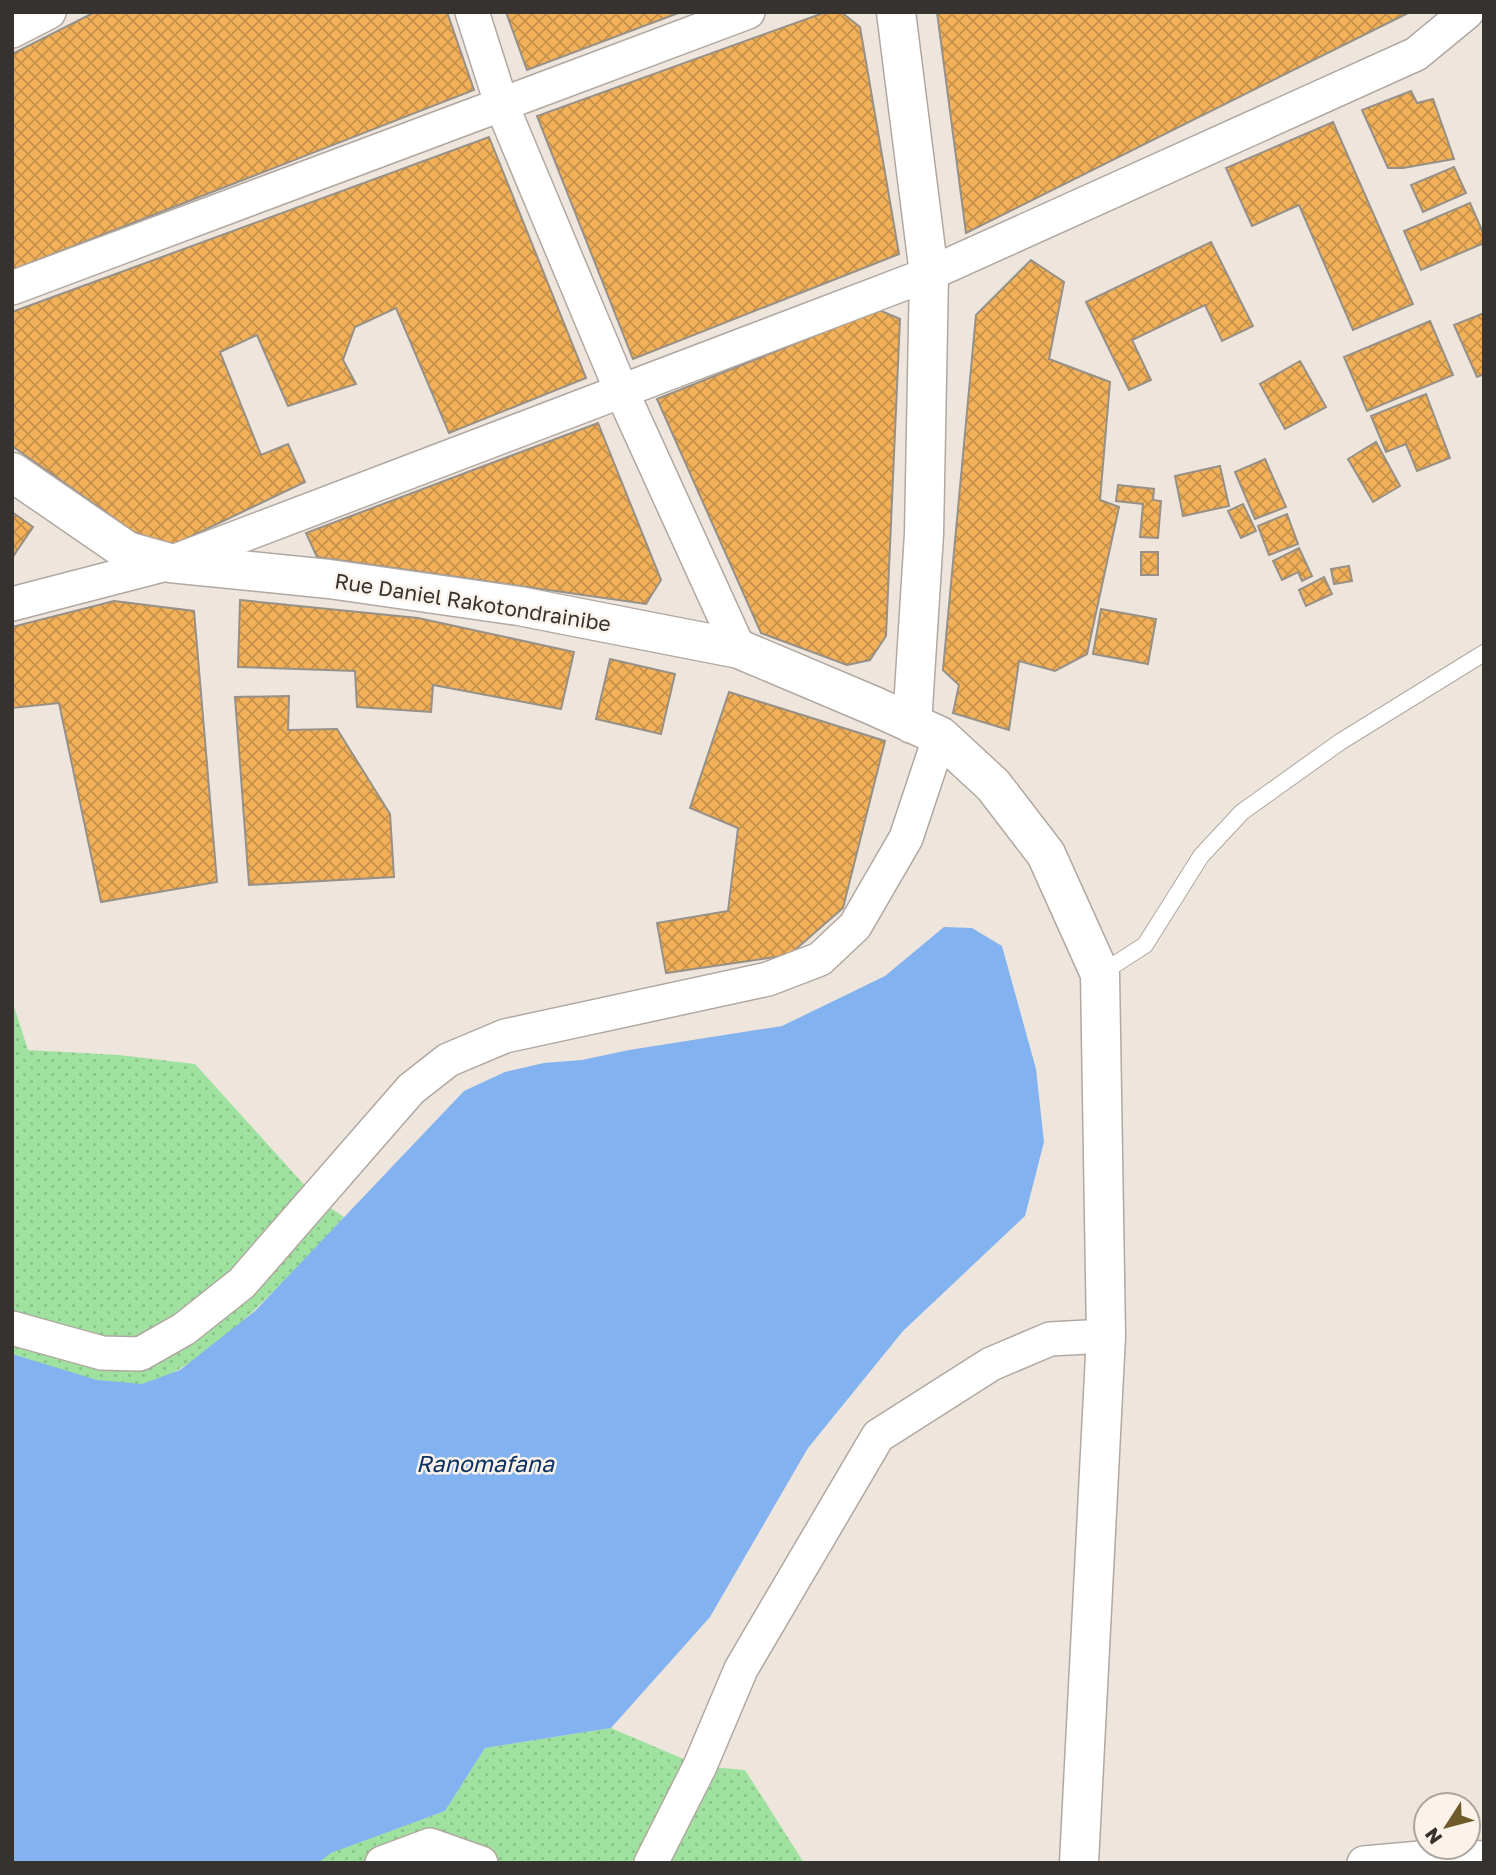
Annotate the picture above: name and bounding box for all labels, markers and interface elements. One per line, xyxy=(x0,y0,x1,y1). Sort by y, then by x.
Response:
street label: Rue Daniel Rakotondrainibe xyxy=(333,567,613,637)
water label: Ranomafana xyxy=(416,1449,555,1477)
north arrow xyxy=(1412,1791,1482,1861)
text: N xyxy=(1419,1824,1446,1849)

